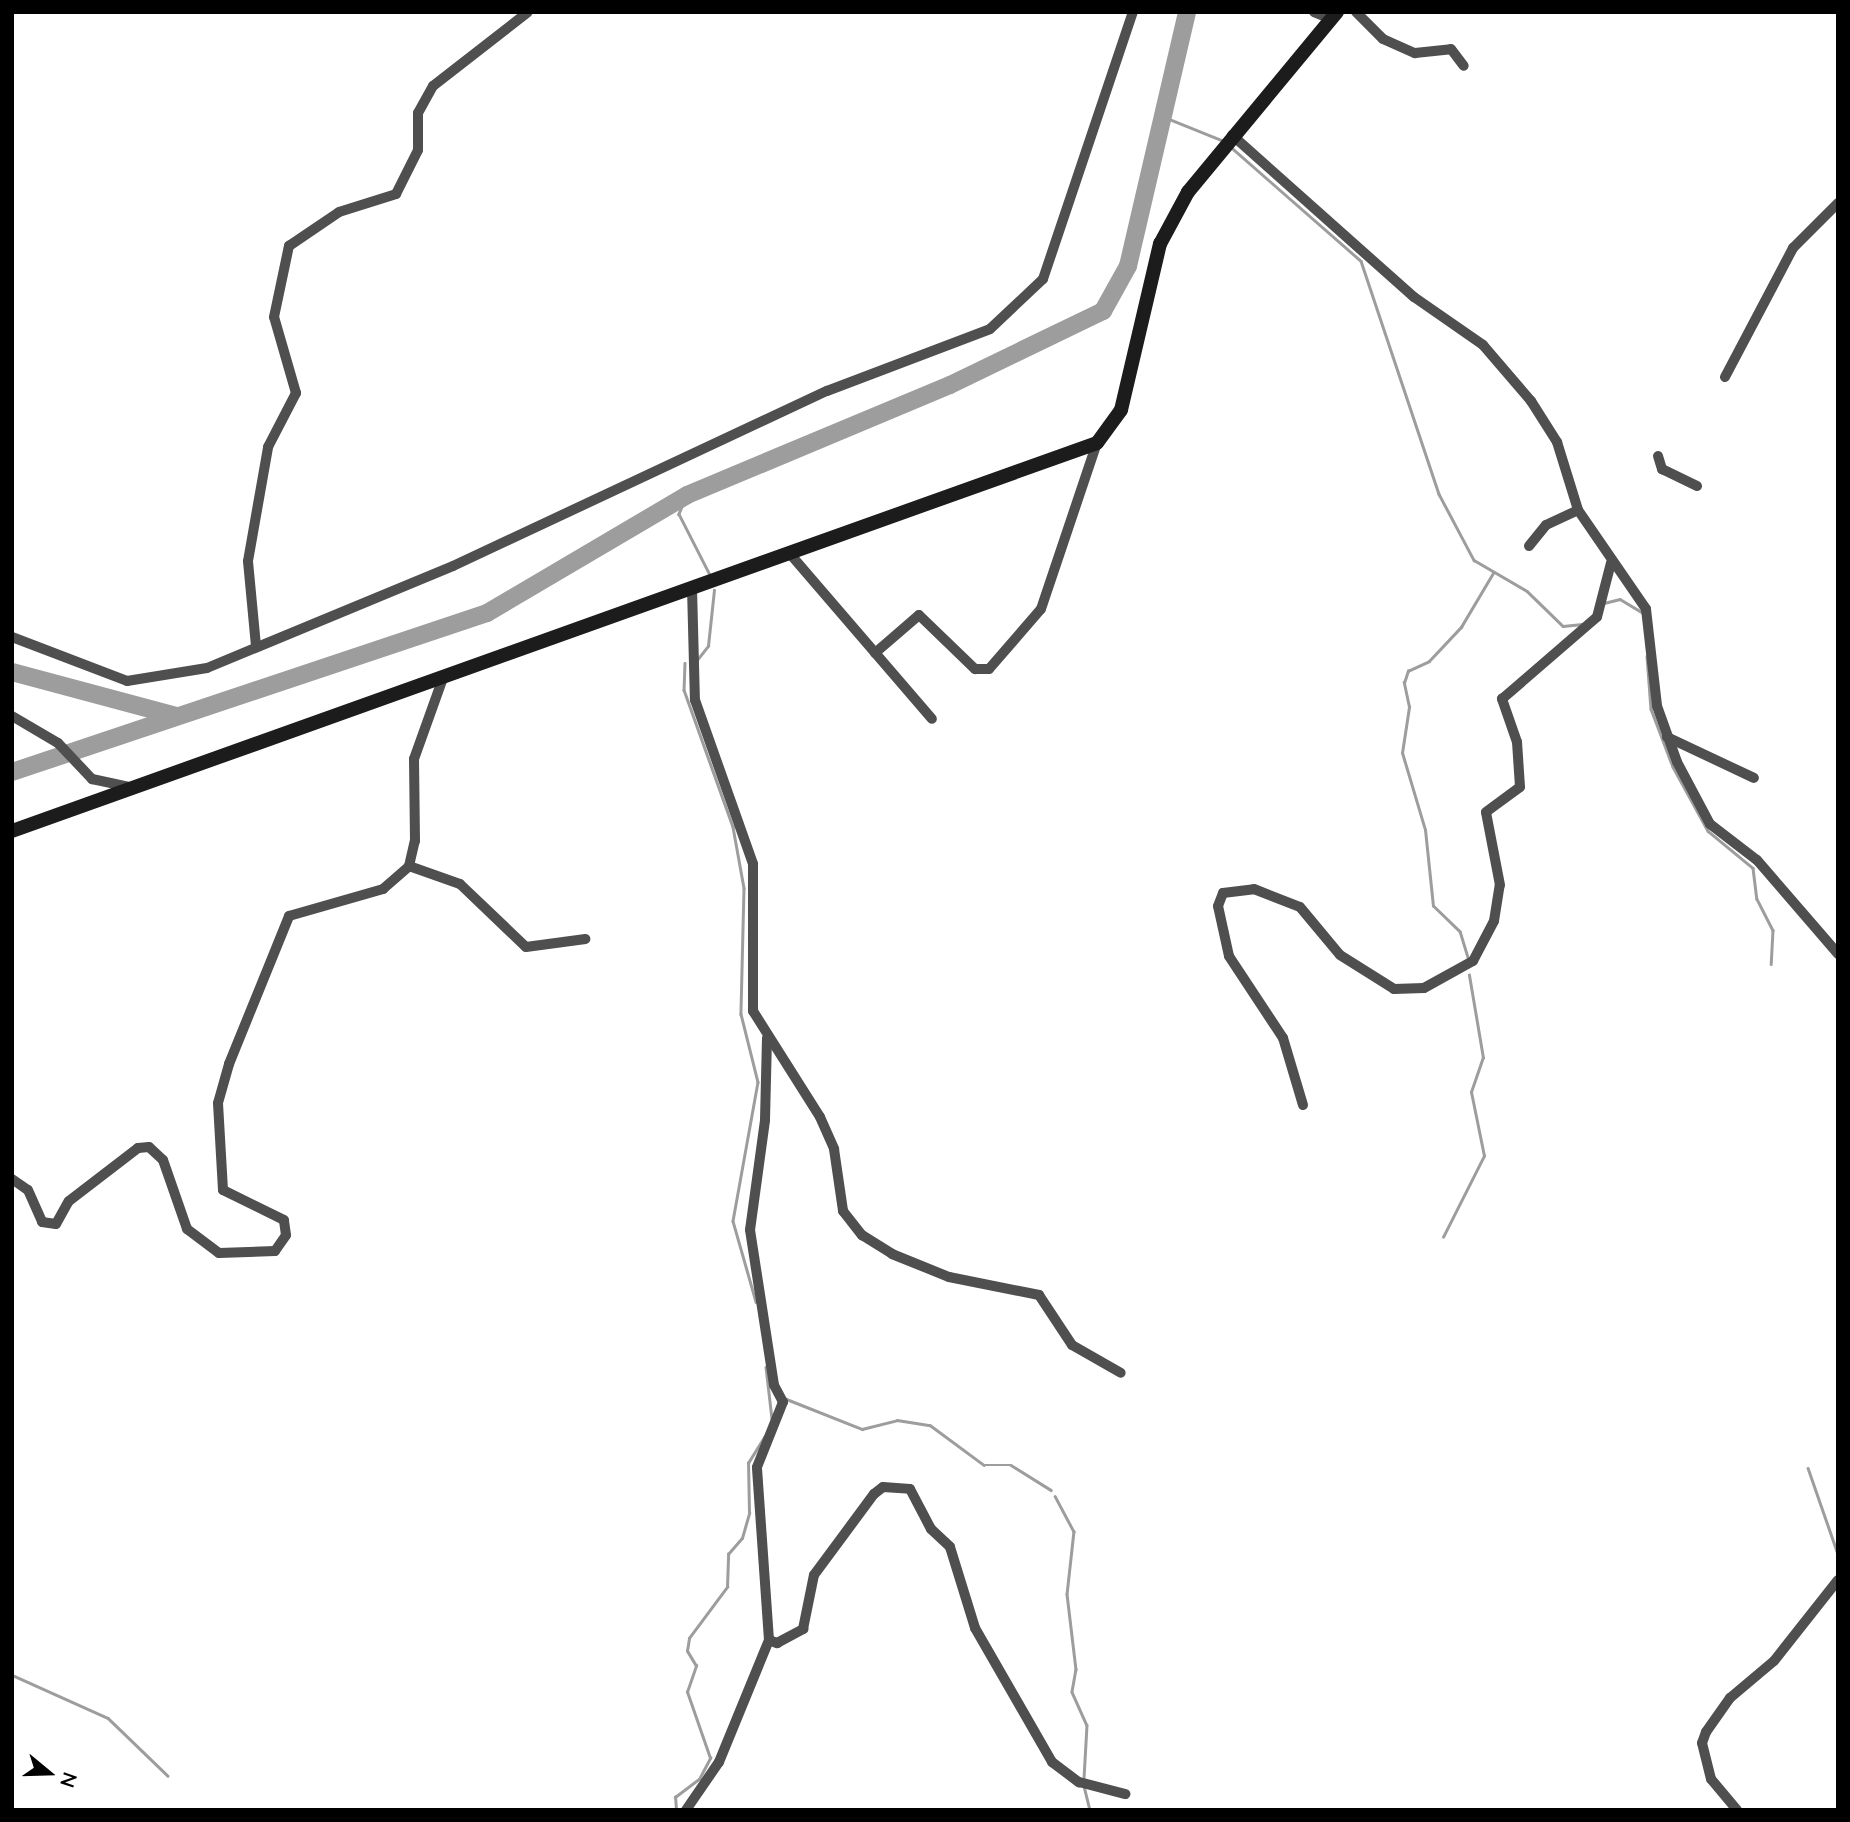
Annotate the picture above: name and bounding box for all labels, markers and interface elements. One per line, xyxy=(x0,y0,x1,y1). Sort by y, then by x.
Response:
north arrow xyxy=(14,1738,84,1808)
text: N xyxy=(56,1769,83,1791)

